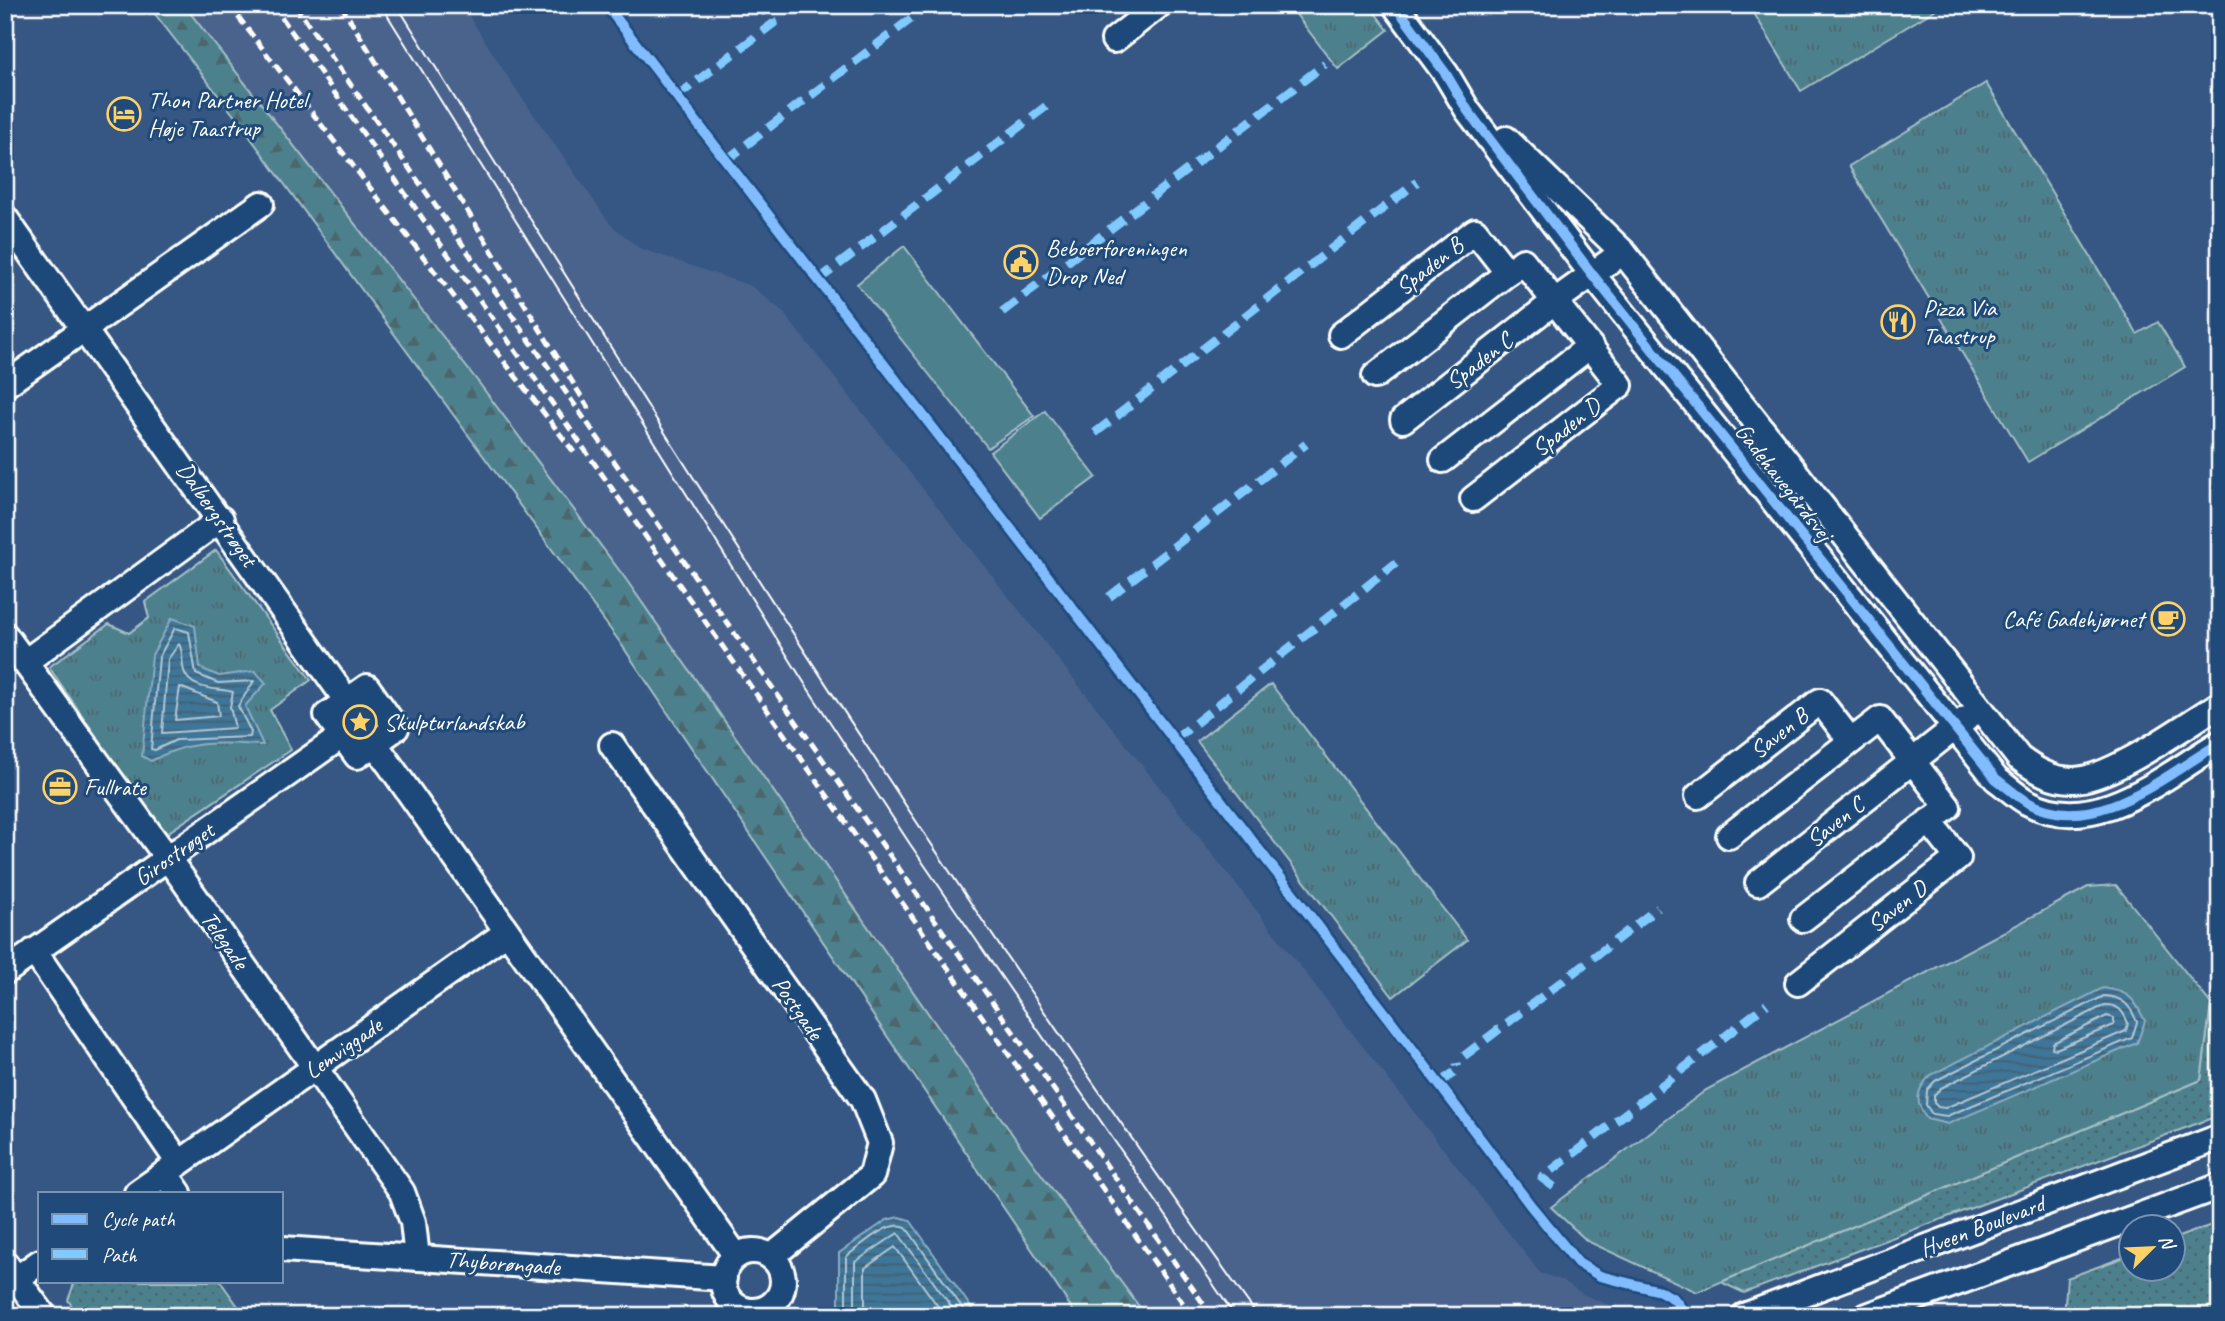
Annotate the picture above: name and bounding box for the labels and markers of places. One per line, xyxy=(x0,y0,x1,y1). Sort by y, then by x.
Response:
place label: Thon Partner Hotel Høje Taastrup xyxy=(148,85,311,143)
hotel icon: Thon Partner Hotel Høje Taastrup xyxy=(105,95,143,133)
place label: Beboerforeningen Drop Ned xyxy=(1046,233,1187,291)
public building icon: Beboerforeningen Drop Ned xyxy=(1002,243,1040,281)
place label: Pizza Via Taastrup xyxy=(1923,293,1998,351)
restaurant icon: Pizza Via Taastrup xyxy=(1879,303,1917,341)
cafe icon: Café Gadehjørnet xyxy=(2149,600,2187,638)
place label: Café Gadehjørnet xyxy=(2003,604,2147,634)
place icon: Skulpturlandskab xyxy=(341,703,379,741)
place label: Skulpturlandskab xyxy=(384,707,526,737)
office icon: Fullrate xyxy=(41,768,79,806)
place label: Fullrate xyxy=(84,772,148,802)

